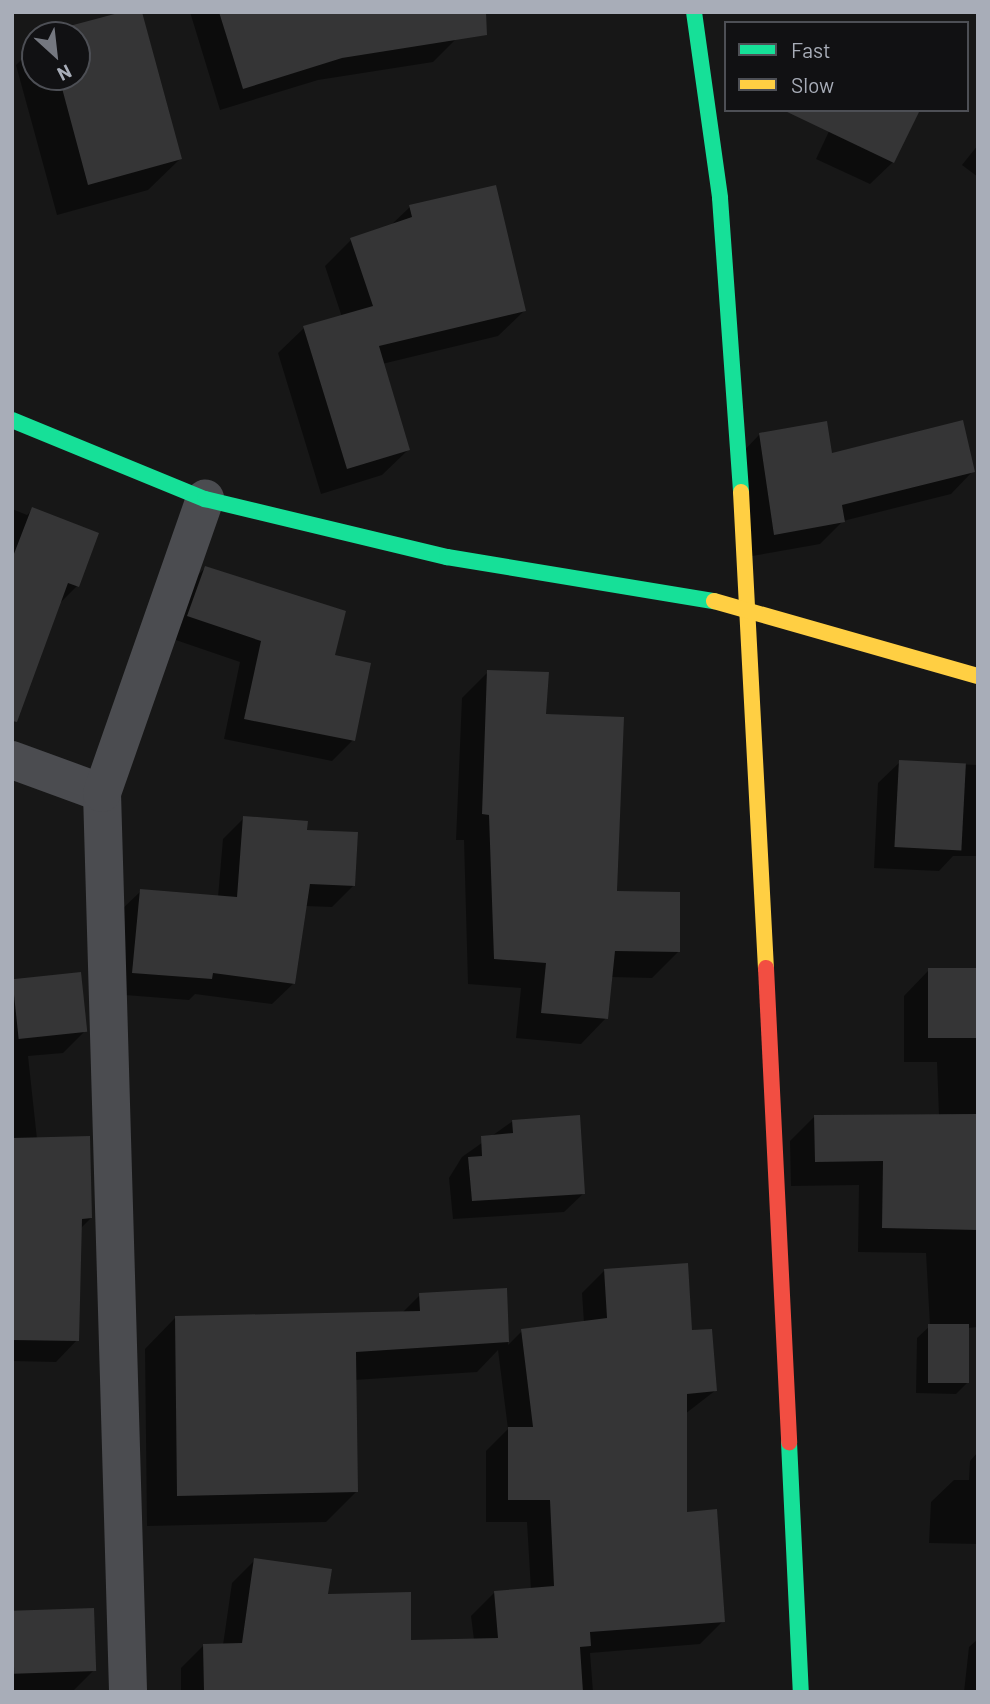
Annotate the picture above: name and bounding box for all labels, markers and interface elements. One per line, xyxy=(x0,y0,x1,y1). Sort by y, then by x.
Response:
north arrow xyxy=(21,21,91,91)
legend xyxy=(724,21,969,112)
text: Fast xyxy=(791,37,831,62)
text: N xyxy=(54,60,76,86)
text: Slow xyxy=(791,72,834,97)

